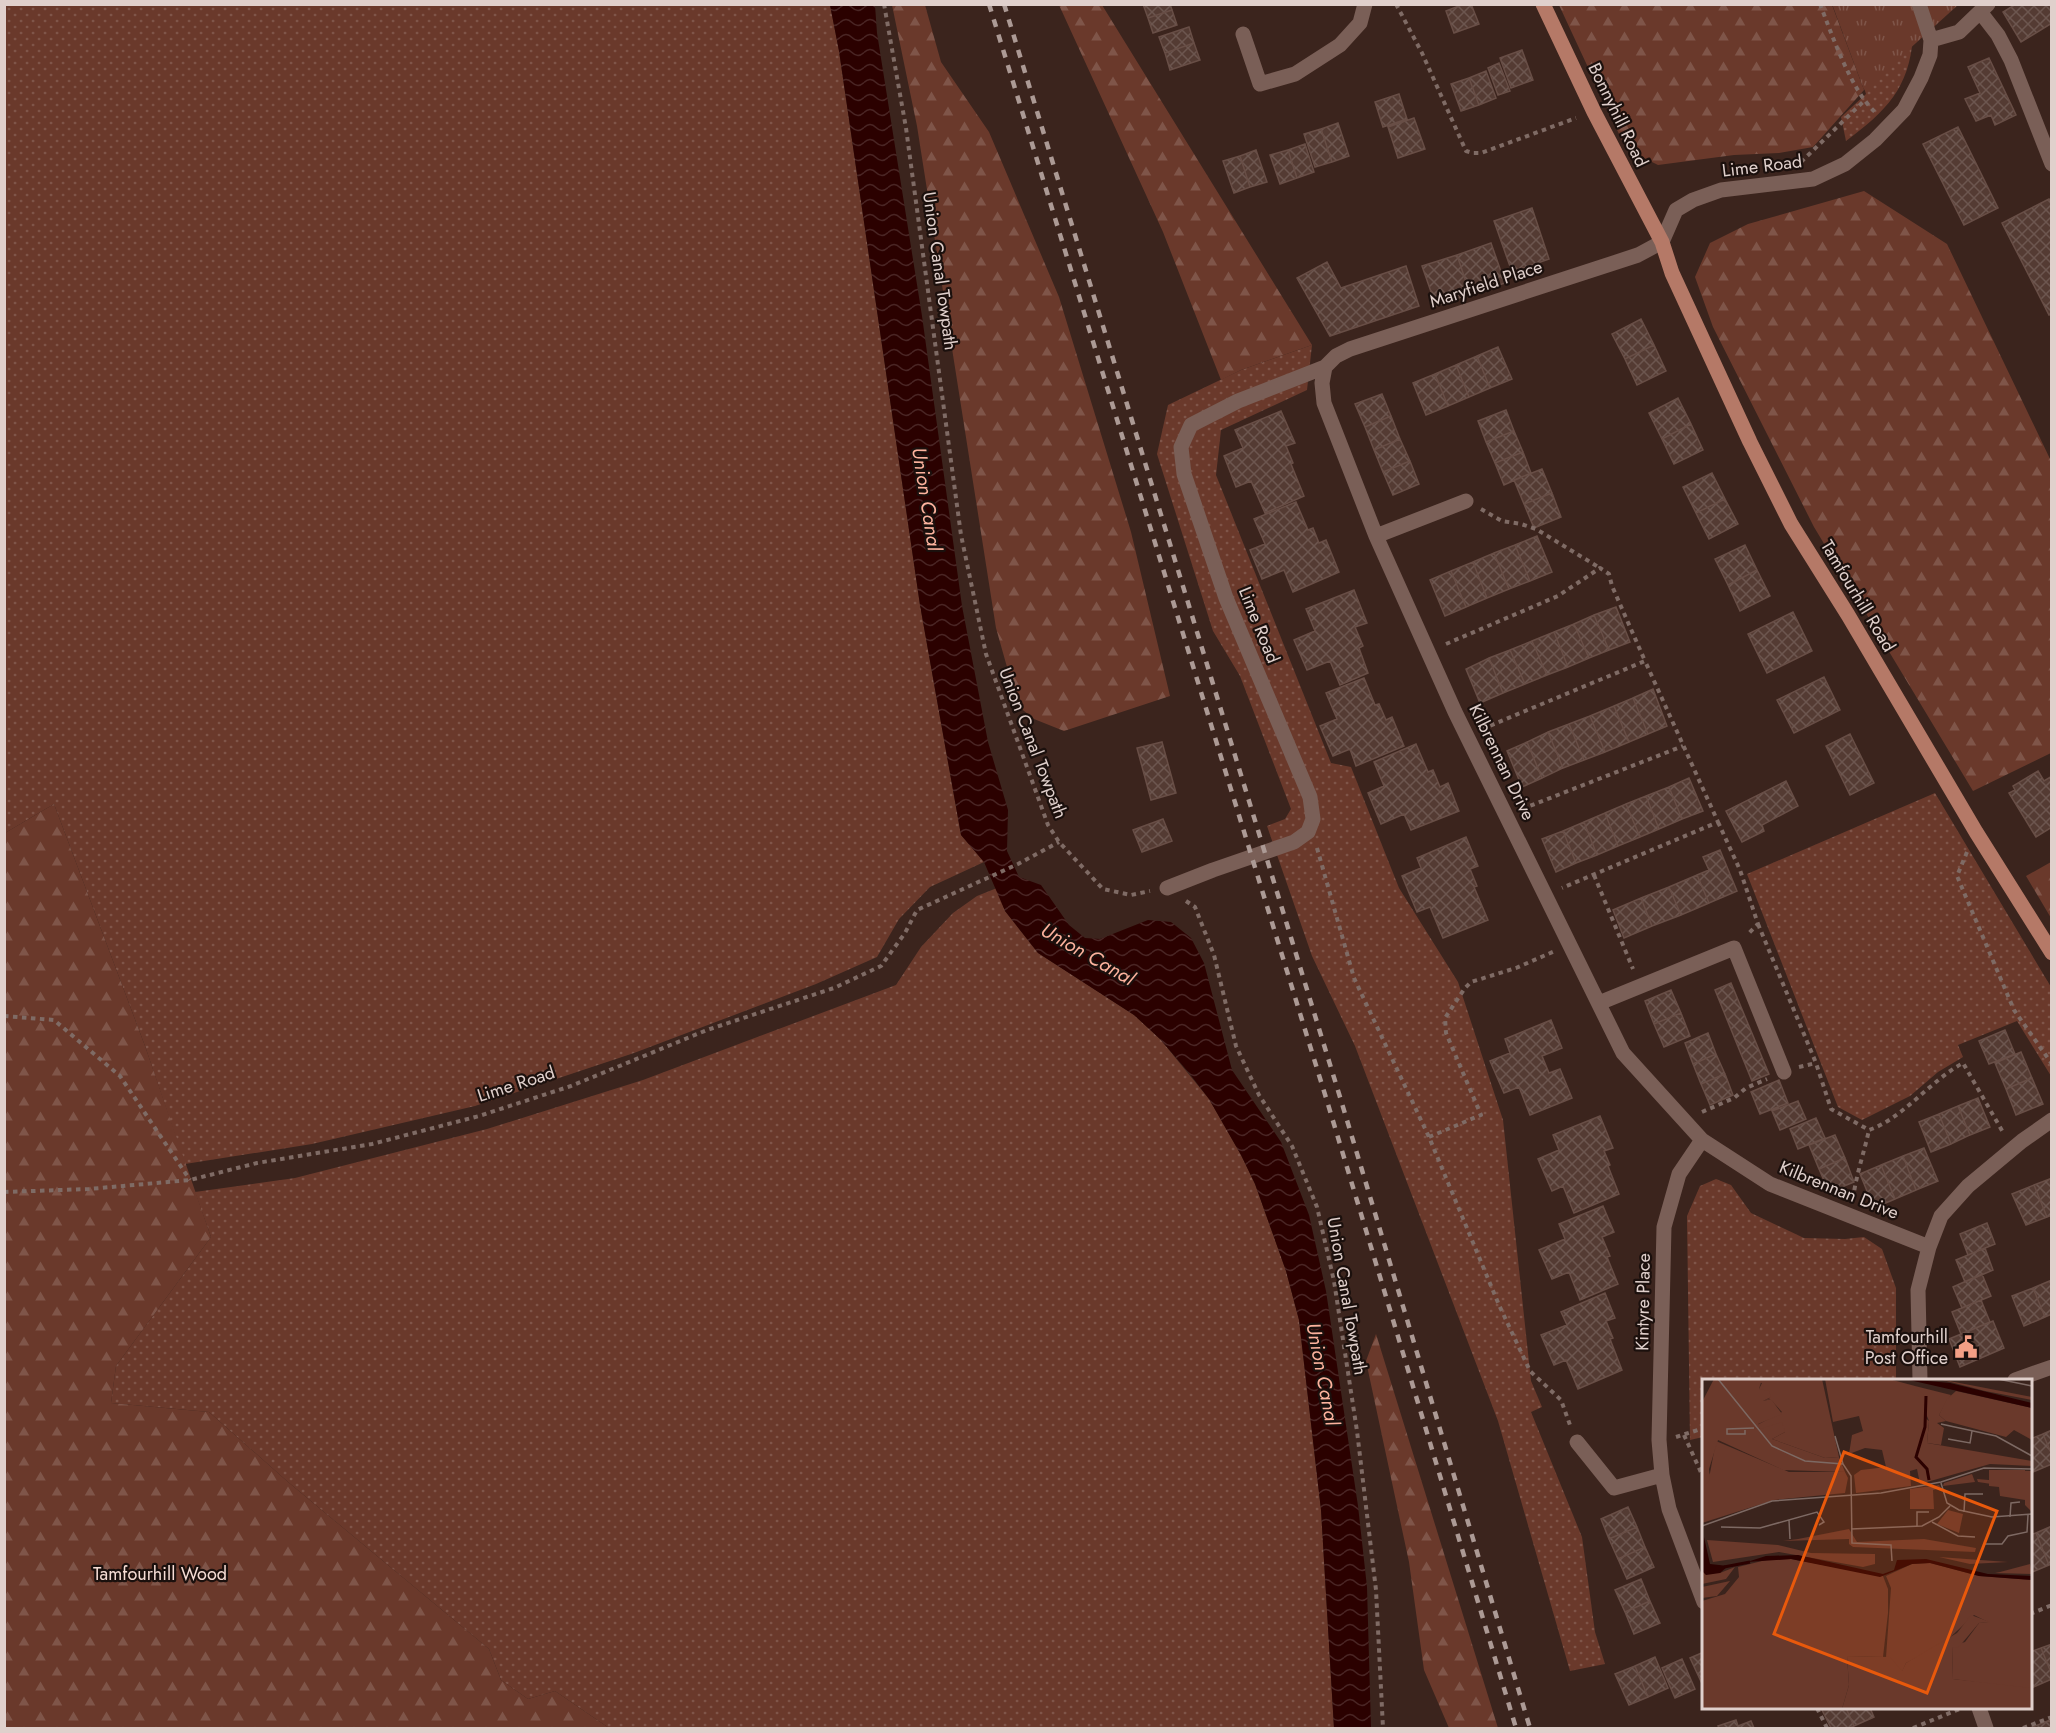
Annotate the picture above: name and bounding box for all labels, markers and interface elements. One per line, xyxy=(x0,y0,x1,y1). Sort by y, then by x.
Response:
street label: Bonnyhill Road xyxy=(1581,58,1655,172)
street label: Lime Road xyxy=(1721,148,1803,184)
street label: Union Canal Towpath xyxy=(916,190,964,352)
street label: Maryfield Place xyxy=(1426,254,1546,314)
water label: Union Canal xyxy=(904,445,949,554)
street label: Tamfourhill Road xyxy=(1814,535,1902,657)
street label: Lime Road xyxy=(1232,583,1286,667)
street label: Union Canal Towpath xyxy=(992,664,1074,822)
street label: Kilbrennan Drive xyxy=(1463,699,1541,825)
water label: Union Canal xyxy=(1035,916,1141,994)
street label: Lime Road xyxy=(474,1059,558,1109)
street label: Kilbrennan Drive xyxy=(1775,1154,1903,1226)
street label: Union Canal Towpath xyxy=(1322,1215,1372,1377)
street label: Kintyre Place xyxy=(1629,1253,1657,1351)
water label: Union Canal xyxy=(1301,1321,1345,1427)
place label: Tamfourhill Post Office xyxy=(1865,1324,1948,1371)
public building icon: Tamfourhill Post Office xyxy=(1953,1334,1979,1360)
inset map xyxy=(1702,1379,2032,1709)
park label: Tamfourhill Wood xyxy=(93,1561,227,1587)

